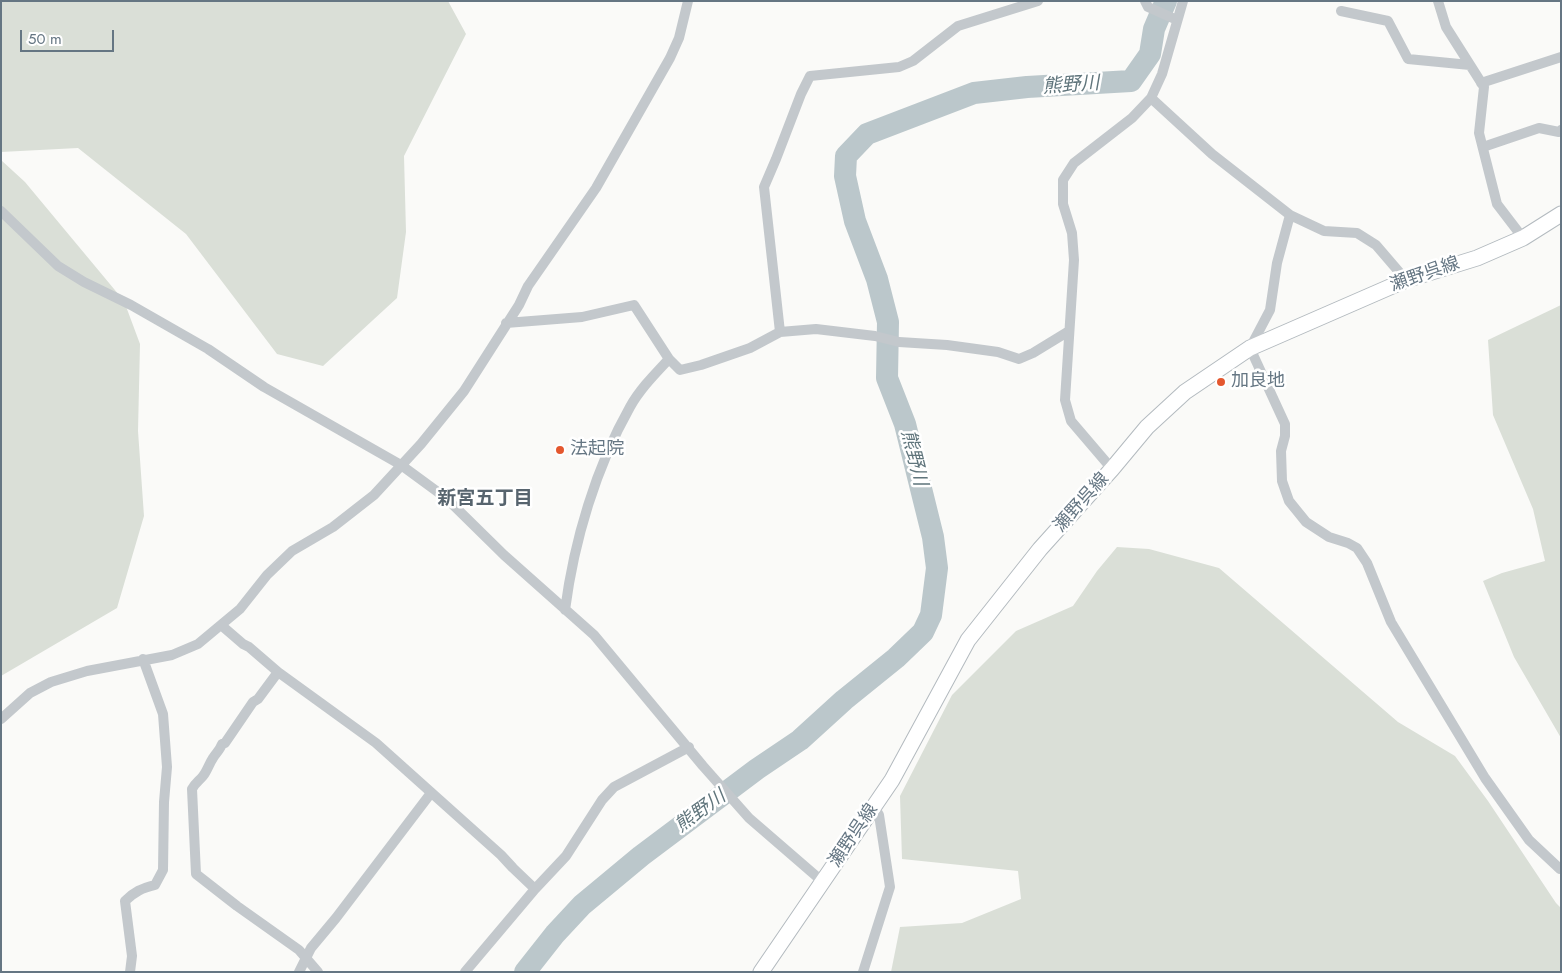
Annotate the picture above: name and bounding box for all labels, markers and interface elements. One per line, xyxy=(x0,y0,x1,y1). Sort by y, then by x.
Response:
scale bar xyxy=(22,20,116,52)
text: 50 m xyxy=(28,28,62,50)
water label: 熊野川 xyxy=(1042,73,1100,99)
street label: 瀬野呉線 xyxy=(1387,253,1463,297)
place label: 加良地 xyxy=(1231,371,1285,393)
marker: 加良地 xyxy=(1215,376,1227,388)
water label: 熊野川 xyxy=(895,428,931,488)
place label: 法起院 xyxy=(570,439,624,461)
marker: 法起院 xyxy=(554,444,566,456)
street label: 瀬野呉線 xyxy=(1050,469,1114,537)
district label: 新宮五丁目 xyxy=(438,488,532,510)
water label: 熊野川 xyxy=(671,786,731,838)
street label: 瀬野呉線 xyxy=(825,800,883,872)

